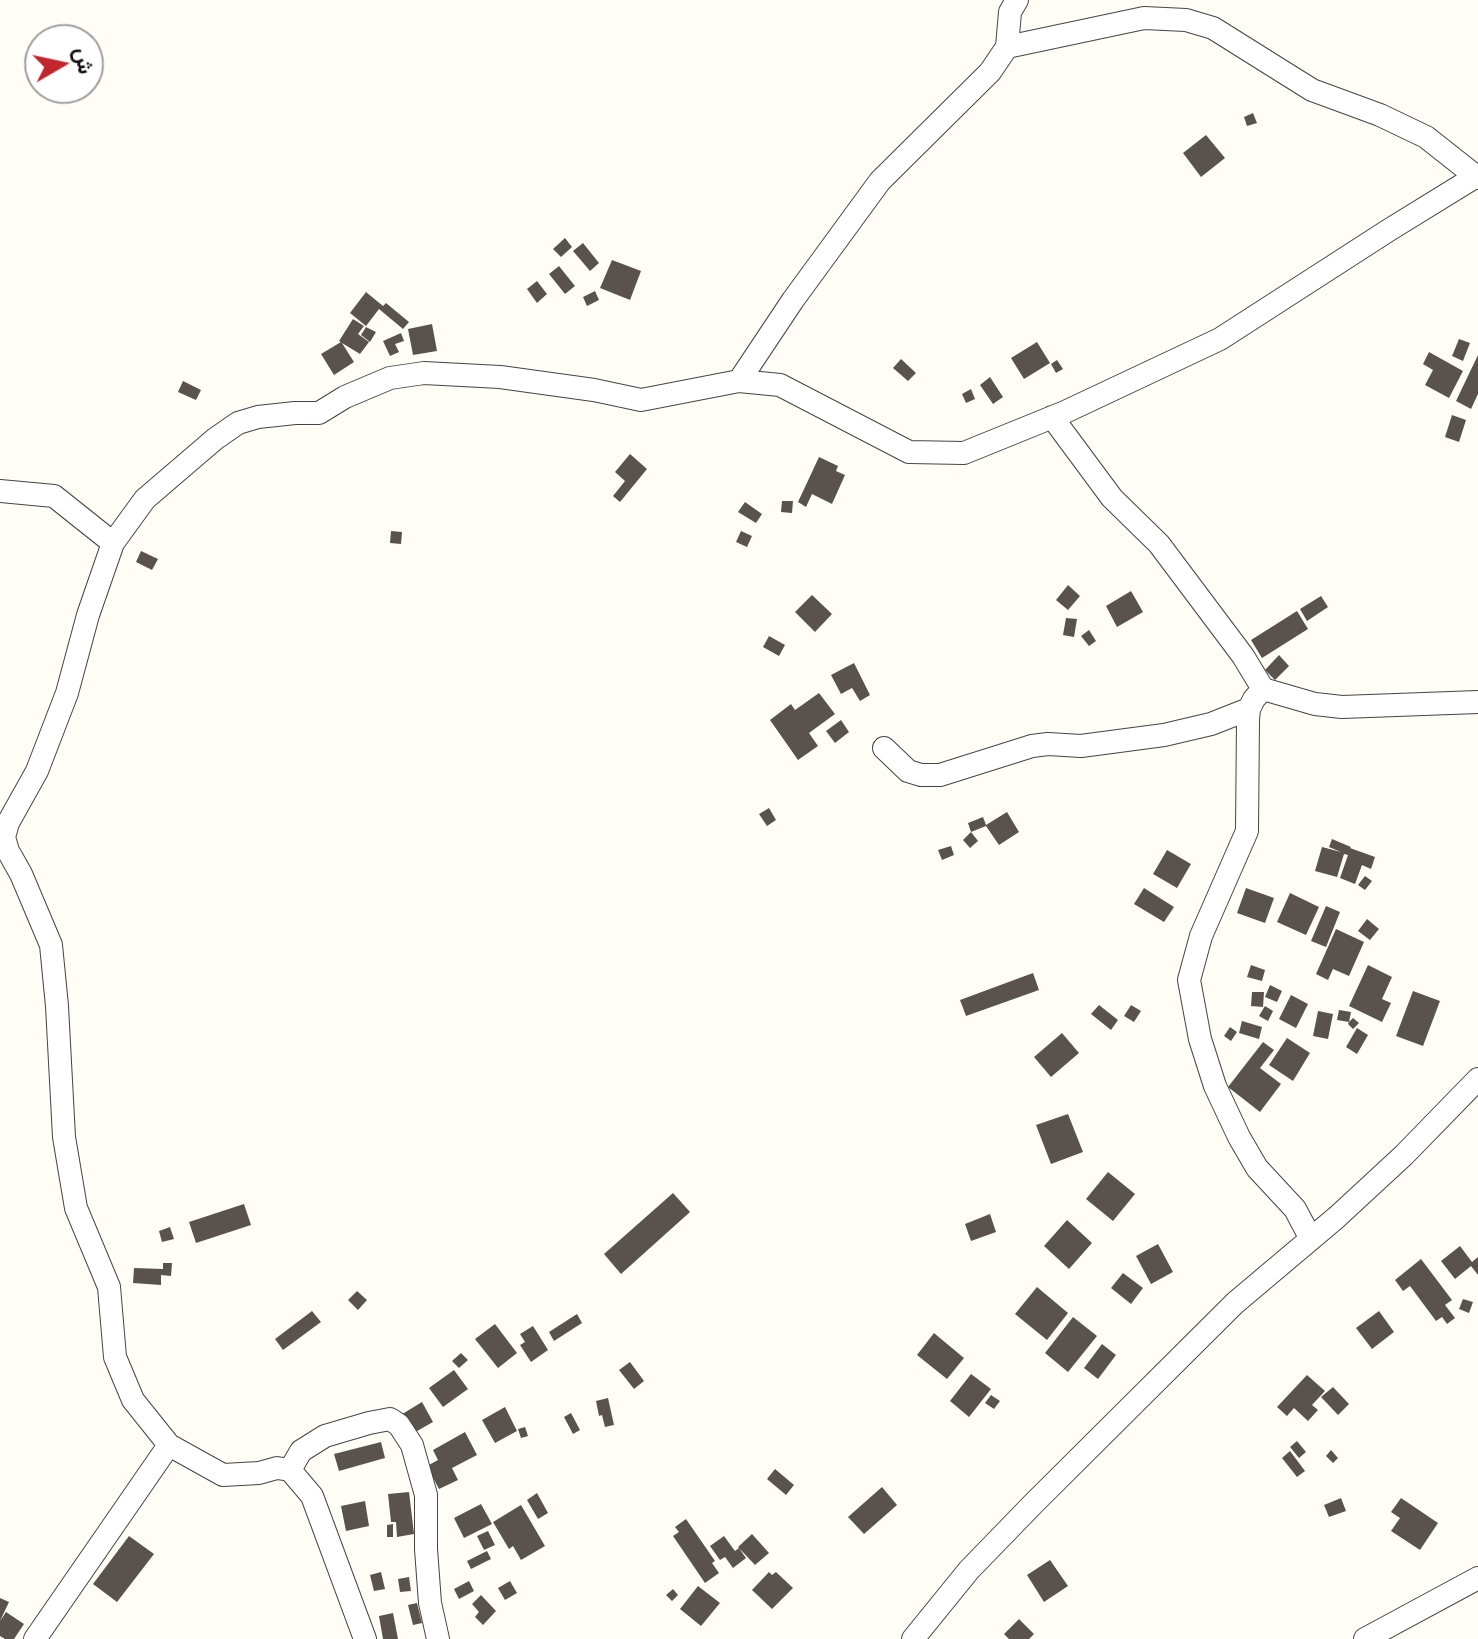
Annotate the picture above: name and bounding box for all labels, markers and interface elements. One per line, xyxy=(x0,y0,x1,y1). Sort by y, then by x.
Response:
north arrow xyxy=(24,24,104,104)
text: ش xyxy=(69,45,103,76)

